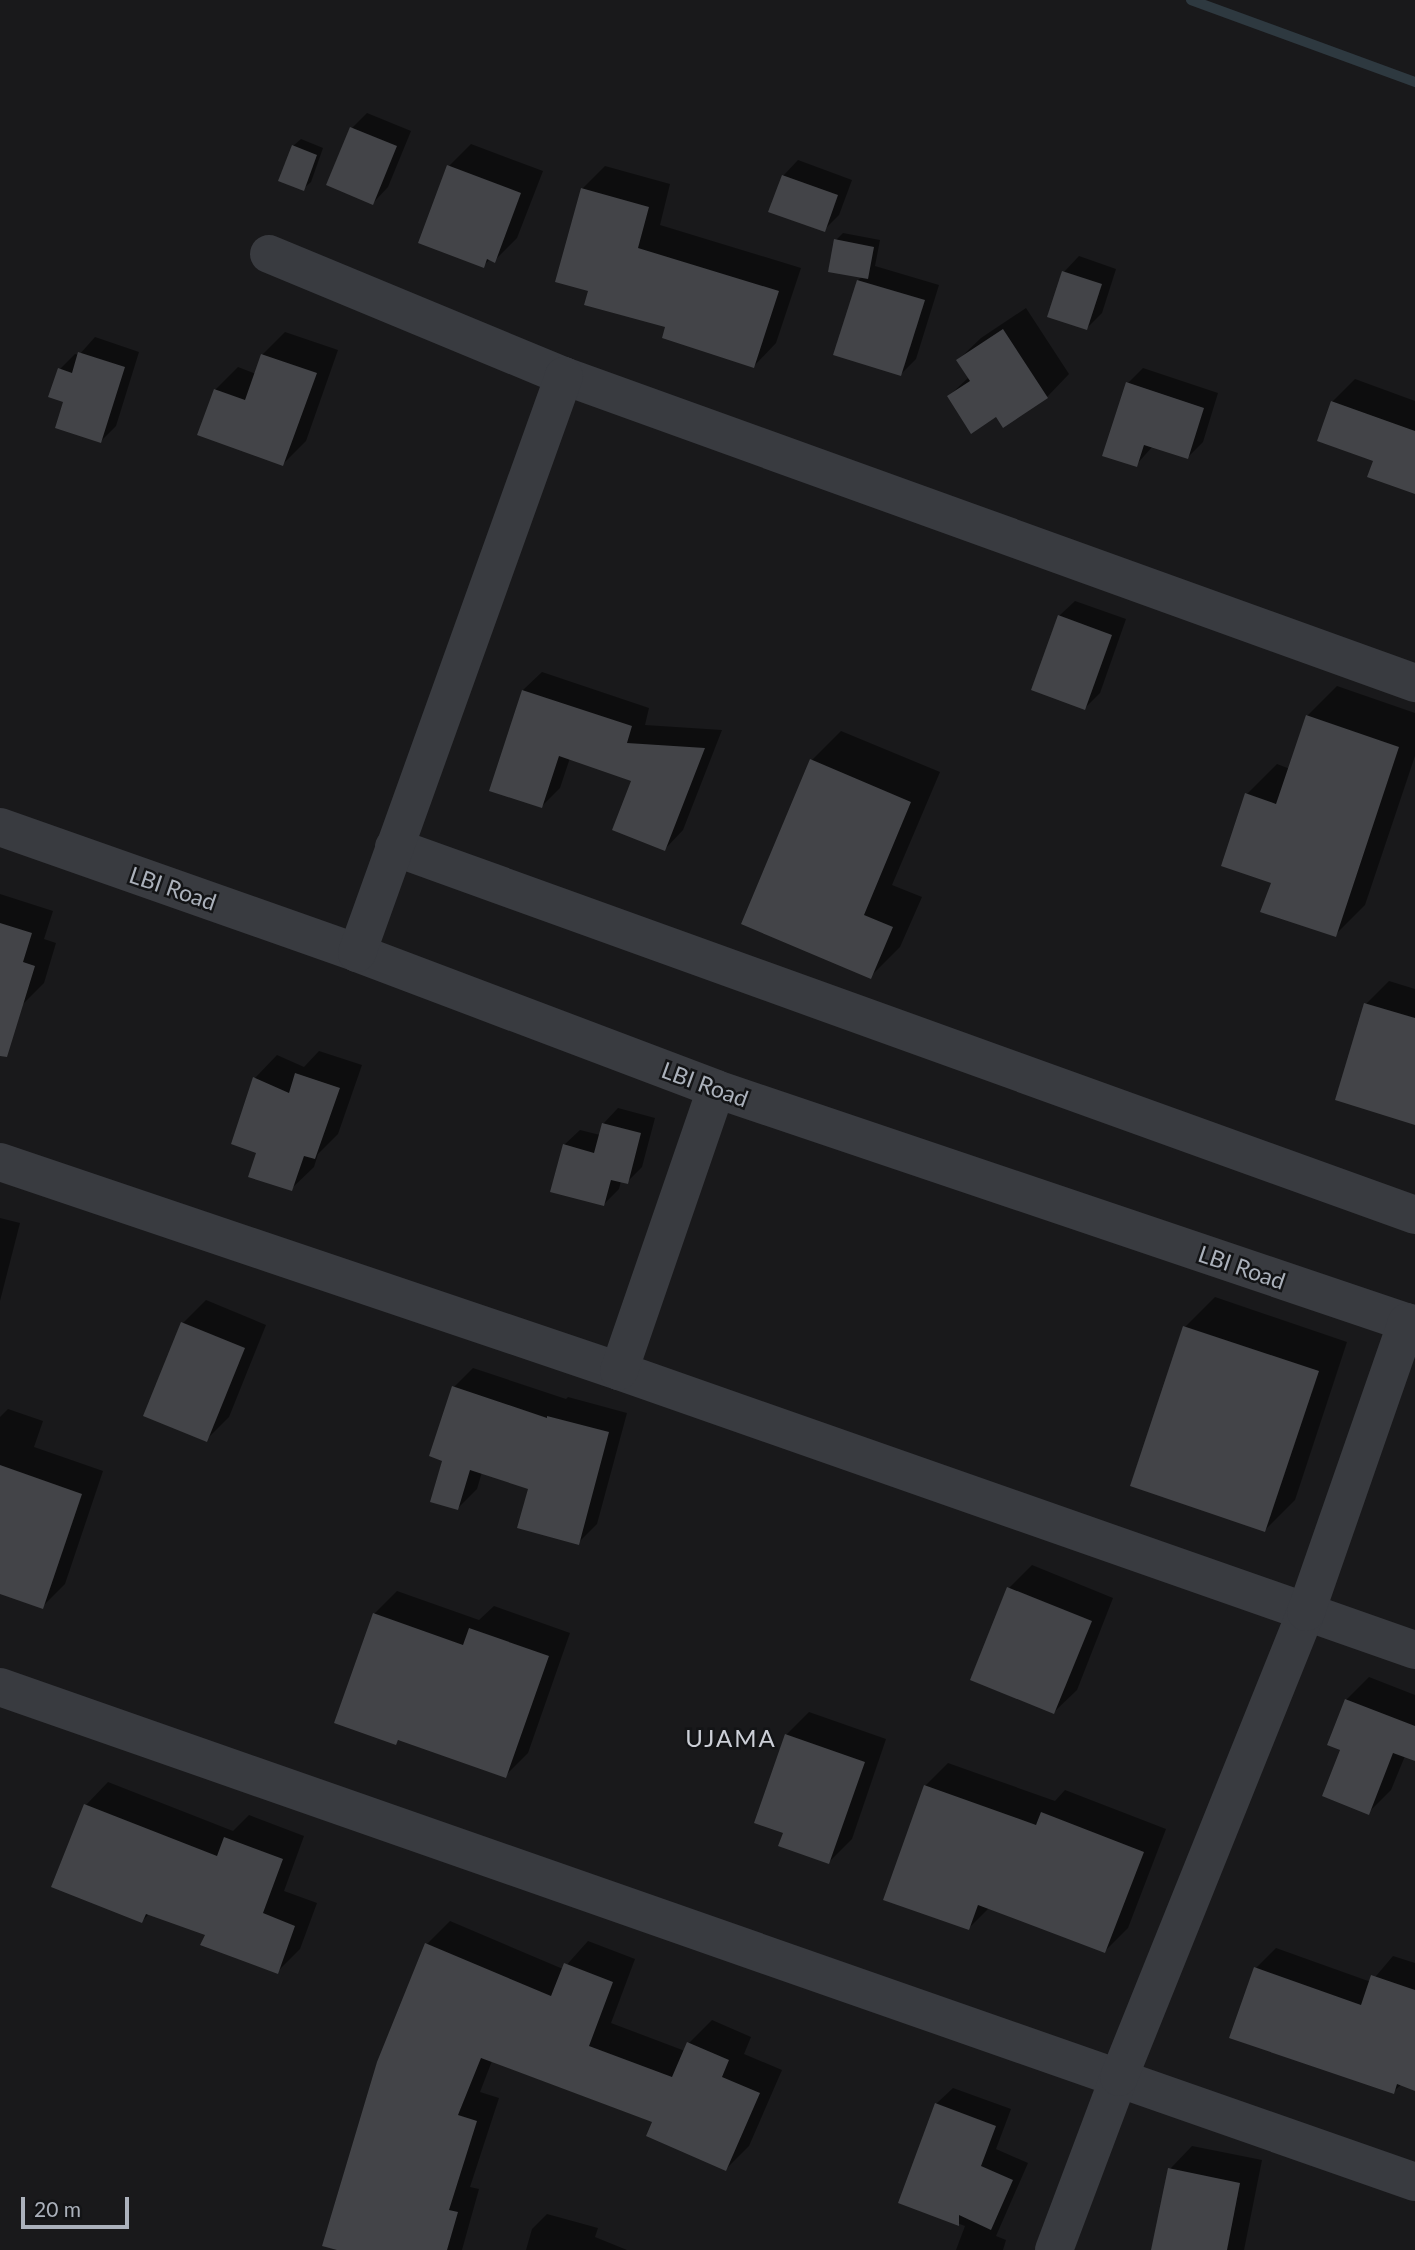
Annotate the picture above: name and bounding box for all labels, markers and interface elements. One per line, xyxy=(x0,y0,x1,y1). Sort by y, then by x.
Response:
street label: LBI Road xyxy=(126,860,220,916)
street label: LBI Road xyxy=(658,1056,752,1112)
street label: LBI Road xyxy=(1195,1239,1289,1295)
district label: UJAMA xyxy=(686,1724,776,1752)
scale bar xyxy=(24,2184,133,2228)
text: 20 m xyxy=(34,2196,81,2221)

